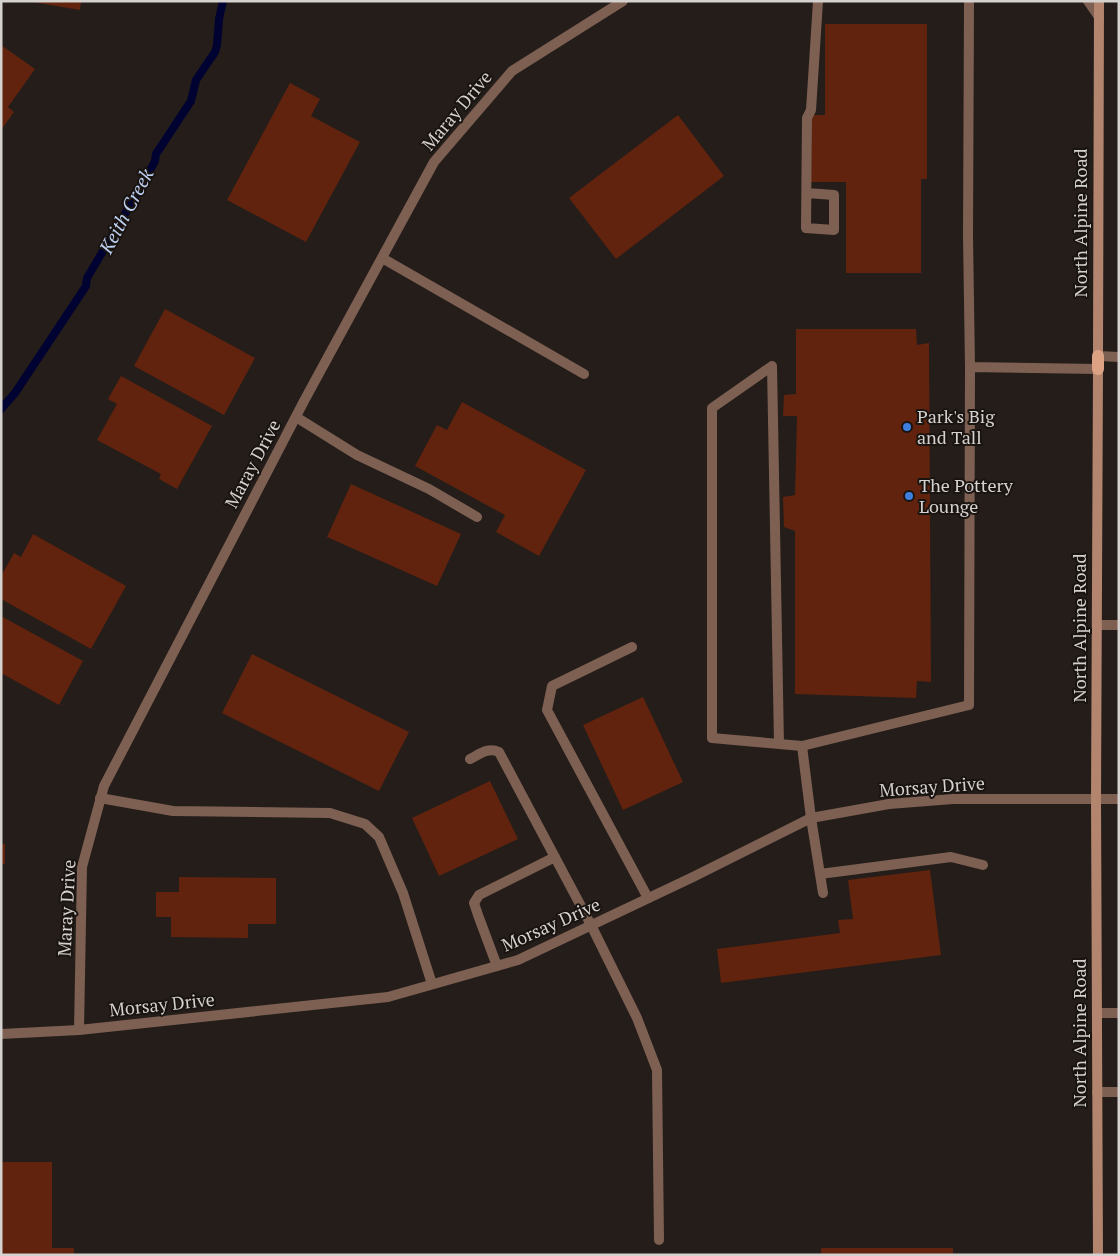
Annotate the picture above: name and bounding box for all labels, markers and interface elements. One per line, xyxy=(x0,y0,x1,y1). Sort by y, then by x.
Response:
street label: Maray Drive xyxy=(416,65,497,155)
street label: North Alpine Road xyxy=(1068,149,1092,297)
water label: Keith Creek xyxy=(92,163,159,258)
place label: Park's Big and Tall xyxy=(917,404,995,449)
street label: Maray Drive xyxy=(219,415,286,512)
marker: Park's Big and Tall xyxy=(901,421,913,433)
place label: The Pottery Lounge xyxy=(919,473,1014,518)
marker: The Pottery Lounge xyxy=(903,490,915,502)
street label: North Alpine Road xyxy=(1067,554,1091,702)
street label: Morsay Drive xyxy=(878,770,986,802)
street label: Maray Drive xyxy=(51,859,81,957)
street label: Morsay Drive xyxy=(497,892,604,957)
street label: North Alpine Road xyxy=(1067,959,1091,1107)
street label: Morsay Drive xyxy=(108,987,216,1021)

